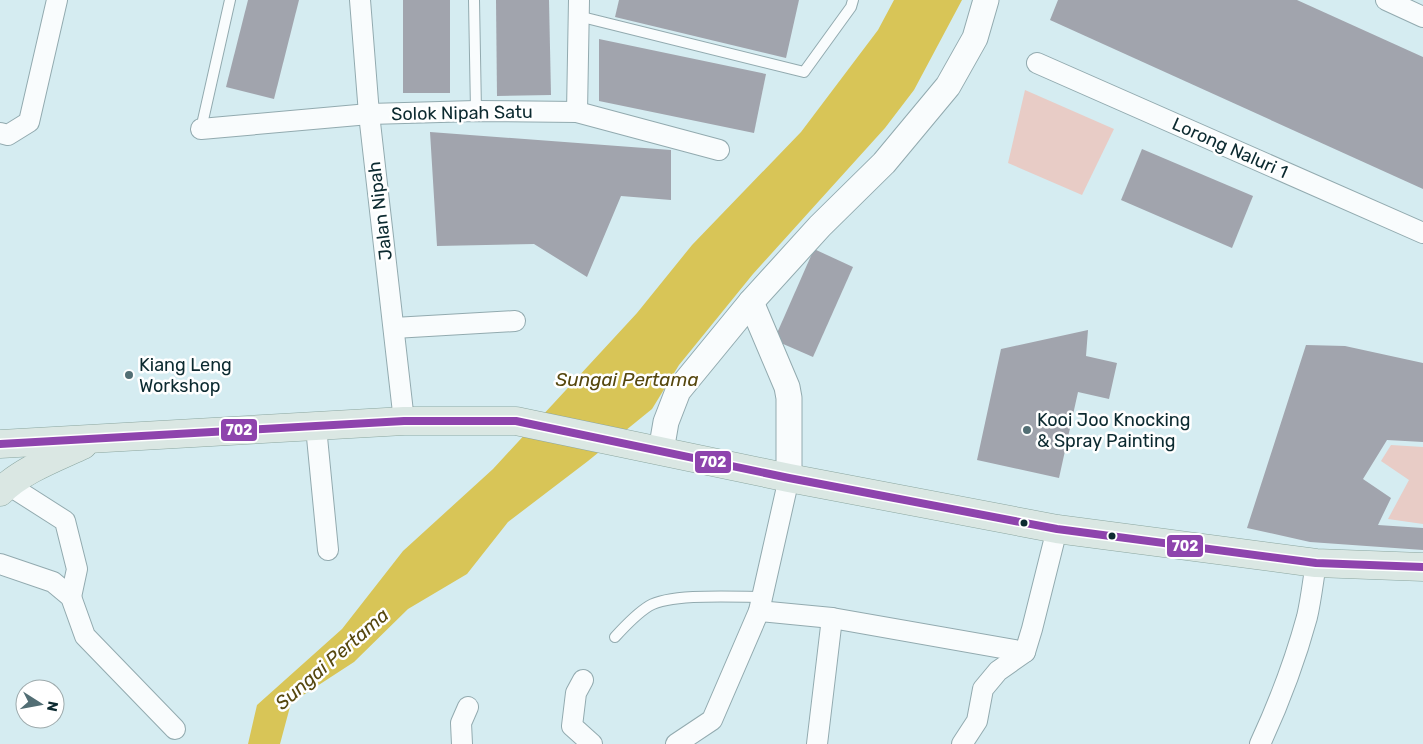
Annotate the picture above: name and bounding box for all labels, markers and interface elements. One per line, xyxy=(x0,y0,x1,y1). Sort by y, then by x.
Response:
street label: Solok Nipah Satu xyxy=(391,101,533,125)
street label: Lorong Naluri 1 xyxy=(1169,113,1291,183)
street label: Jalan Nipah xyxy=(363,160,397,262)
place label: Kiang Leng Workshop xyxy=(139,354,232,397)
water label: Sungai Pertama xyxy=(555,368,699,391)
marker: Kiang Leng Workshop xyxy=(123,369,135,381)
place label: Kooi Joo Knocking & Spray Painting xyxy=(1037,409,1191,452)
line badge: 702 xyxy=(220,418,258,442)
text: 702 xyxy=(226,422,252,439)
marker: Kooi Joo Knocking & Spray Painting xyxy=(1021,424,1033,436)
line badge: 702 xyxy=(694,450,732,474)
text: 702 xyxy=(700,454,726,471)
unlabelled marker xyxy=(1019,518,1029,528)
unlabelled marker xyxy=(1107,531,1117,541)
line badge: 702 xyxy=(1166,534,1204,558)
text: 702 xyxy=(1172,538,1198,555)
water label: Sungai Pertama xyxy=(270,603,394,715)
north arrow xyxy=(15,679,65,729)
text: N xyxy=(43,700,62,713)

